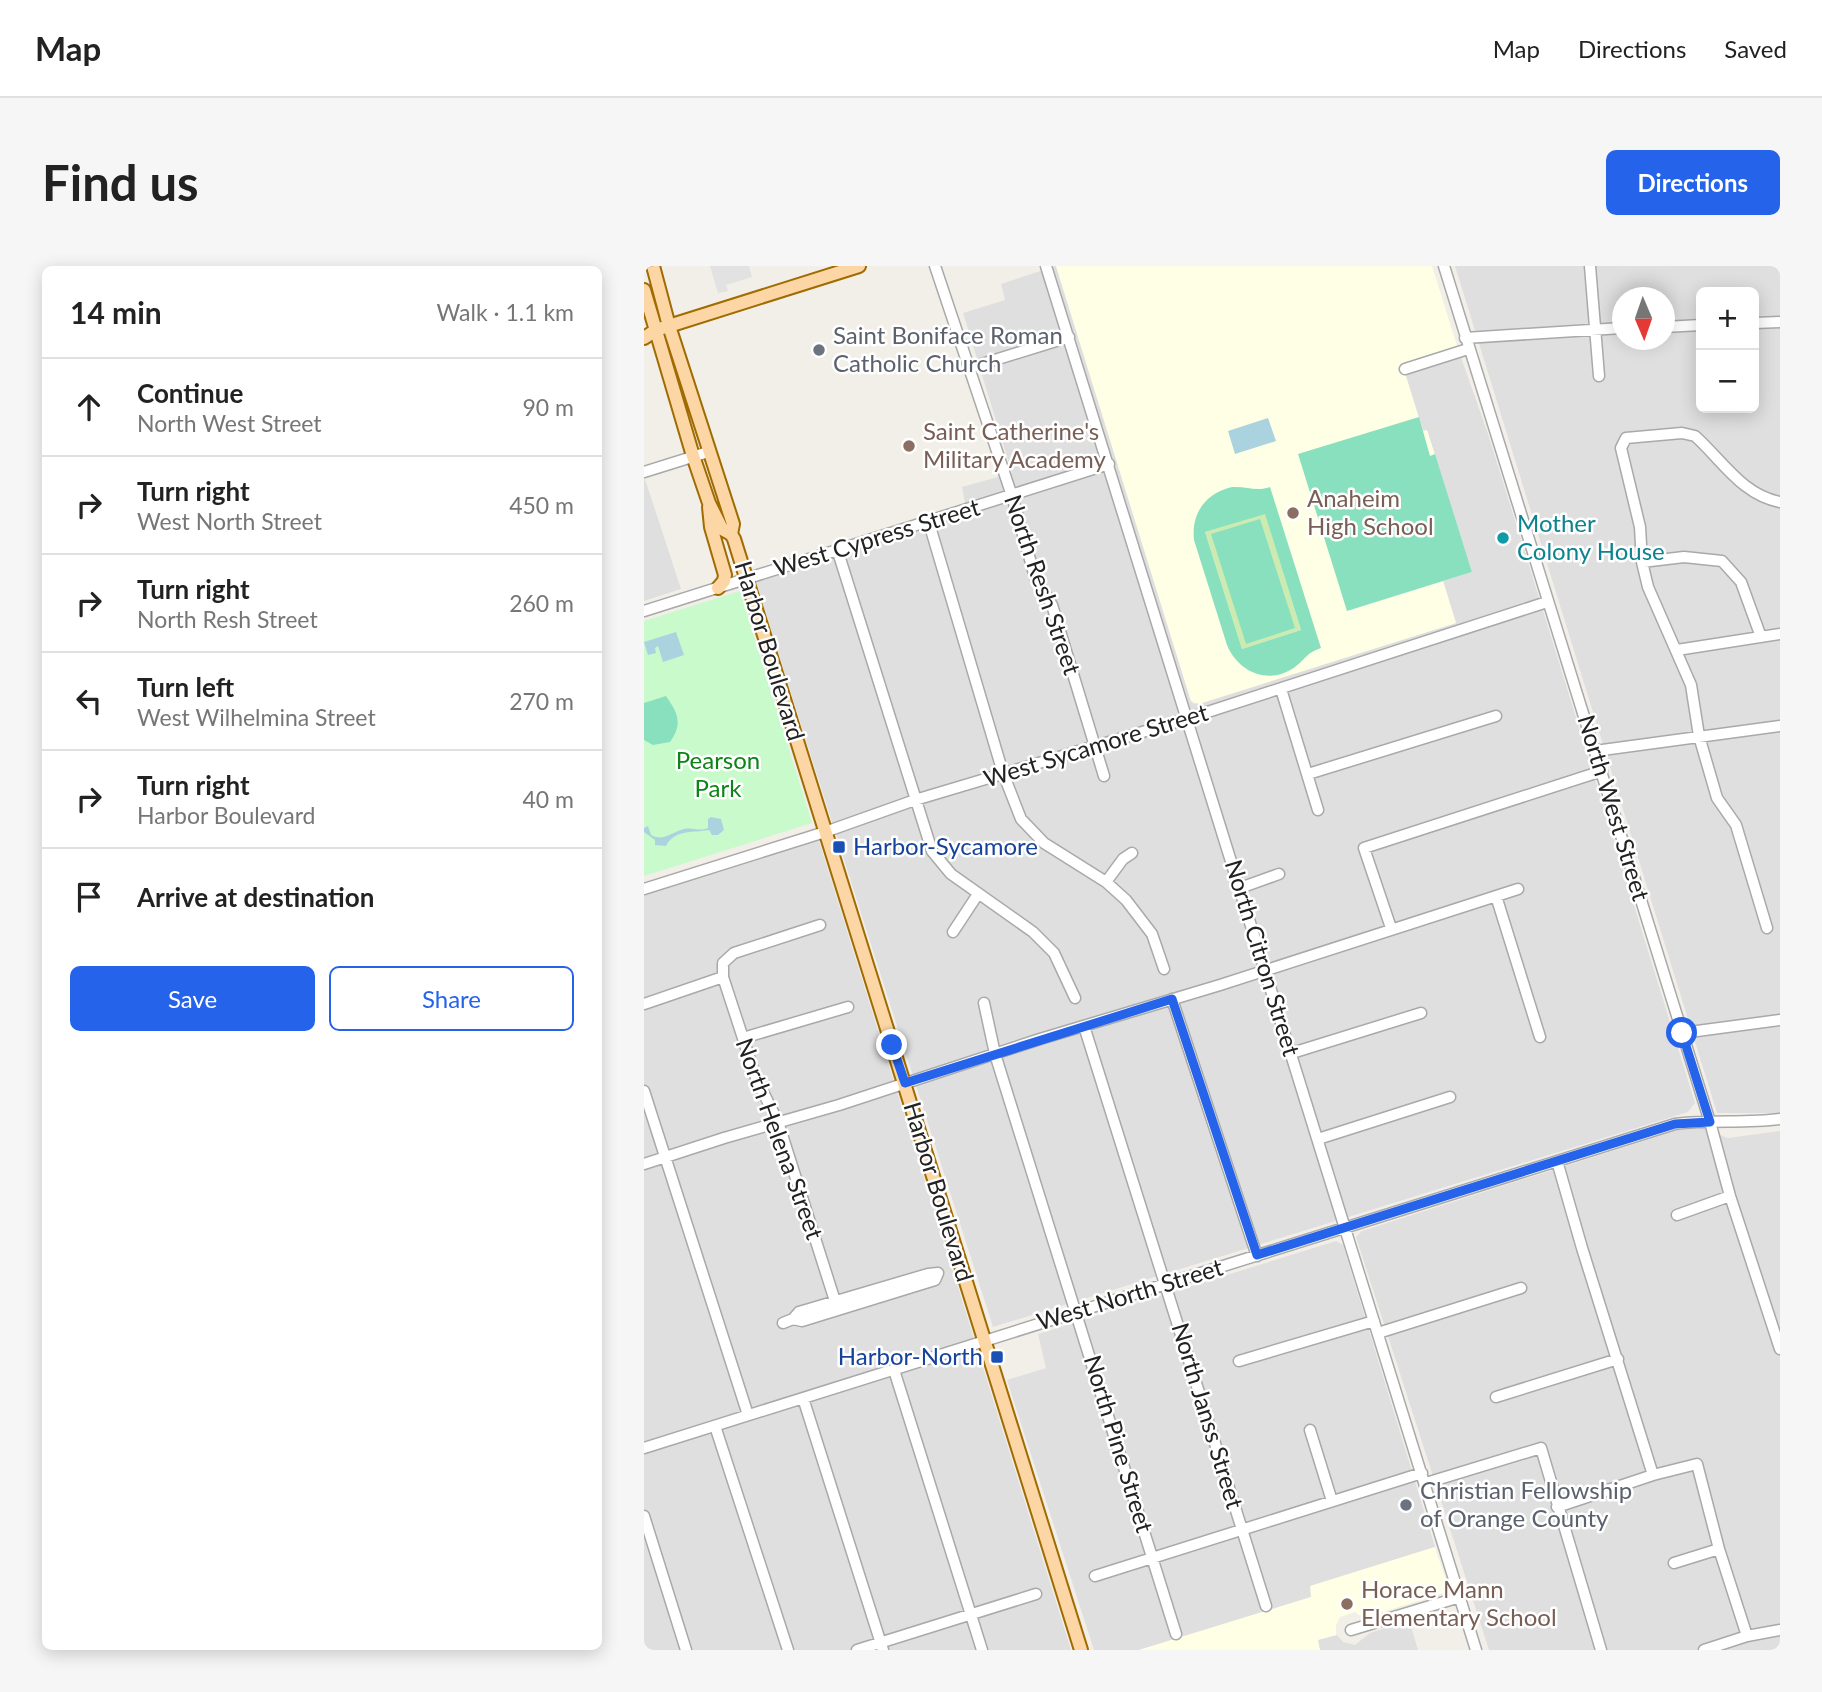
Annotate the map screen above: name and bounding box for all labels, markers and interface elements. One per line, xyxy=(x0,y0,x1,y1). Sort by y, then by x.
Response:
text: Map xyxy=(35,28,101,68)
text: Map xyxy=(1493,34,1540,63)
text: Directions xyxy=(1578,34,1686,63)
text: Saved xyxy=(1724,34,1787,63)
button: Directions xyxy=(1606,150,1780,215)
text: Find us xyxy=(42,153,199,211)
north arrow xyxy=(1612,287,1675,350)
map controls xyxy=(1696,287,1759,413)
button: + xyxy=(1696,287,1759,350)
text: 14 min xyxy=(70,294,162,330)
text: Walk · 1.1 km xyxy=(437,298,574,326)
place label: Saint Boniface Roman Catholic Church xyxy=(833,320,1063,377)
marker: Saint Boniface Roman Catholic Church xyxy=(811,342,827,358)
button: − xyxy=(1696,350,1759,413)
text: Continue xyxy=(137,377,243,409)
icon: ahead xyxy=(70,388,108,426)
text: 90 m xyxy=(523,393,574,421)
text: North West Street xyxy=(137,409,322,437)
place label: Saint Catherine's Military Academy xyxy=(923,416,1107,473)
marker: Saint Catherine's Military Academy xyxy=(901,438,917,454)
text: Turn right xyxy=(137,475,250,507)
place label: Anaheim High School xyxy=(1307,483,1434,540)
icon: right xyxy=(70,486,108,524)
text: 450 m xyxy=(509,491,574,519)
street label: West Cypress Street xyxy=(770,491,983,582)
street label: North Resh Street xyxy=(999,491,1088,679)
marker: Anaheim High School xyxy=(1285,505,1301,521)
text: West North Street xyxy=(137,507,322,535)
place label: Mother Colony House xyxy=(1517,508,1665,565)
marker: Mother Colony House xyxy=(1495,530,1511,546)
street label: Harbor Boulevard xyxy=(729,557,812,744)
text: Turn right xyxy=(137,573,250,605)
icon: right xyxy=(70,584,108,622)
text: 260 m xyxy=(509,589,574,617)
text: North Resh Street xyxy=(137,605,318,633)
text: Turn left xyxy=(137,671,234,703)
icon: left xyxy=(70,682,108,720)
text: 270 m xyxy=(509,687,574,715)
street label: West Sycamore Street xyxy=(980,697,1211,792)
text: West Wilhelmina Street xyxy=(137,703,376,731)
street label: North West Street xyxy=(1572,711,1657,904)
park label: Pearson Park xyxy=(676,745,760,802)
text: Turn right xyxy=(137,769,250,801)
icon: right xyxy=(70,780,108,818)
text: 40 m xyxy=(523,785,574,813)
text: Harbor Boulevard xyxy=(137,801,315,829)
place label: Harbor-Sycamore xyxy=(853,831,1038,860)
marker: Harbor-Sycamore xyxy=(831,839,847,855)
street label: North Citron Street xyxy=(1220,856,1307,1059)
icon: arrive xyxy=(70,878,108,916)
text: Arrive at destination xyxy=(137,881,374,913)
button: Save xyxy=(70,966,315,1031)
button: Share xyxy=(329,966,574,1031)
route start xyxy=(1666,1017,1697,1048)
route end xyxy=(876,1029,907,1060)
street label: North Helena Street xyxy=(731,1034,830,1243)
street label: Harbor Boulevard xyxy=(898,1098,981,1285)
street label: West North Street xyxy=(1033,1251,1226,1336)
street label: North Janss Street xyxy=(1166,1319,1251,1512)
place label: Harbor-North xyxy=(838,1341,983,1370)
marker: Harbor-North xyxy=(989,1349,1005,1365)
street label: North Pine Street xyxy=(1079,1351,1160,1536)
place label: Christian Fellowship of Orange County xyxy=(1420,1475,1632,1532)
marker: Christian Fellowship of Orange County xyxy=(1398,1497,1414,1513)
place label: Horace Mann Elementary School xyxy=(1361,1574,1557,1631)
marker: Horace Mann Elementary School xyxy=(1339,1596,1355,1612)

